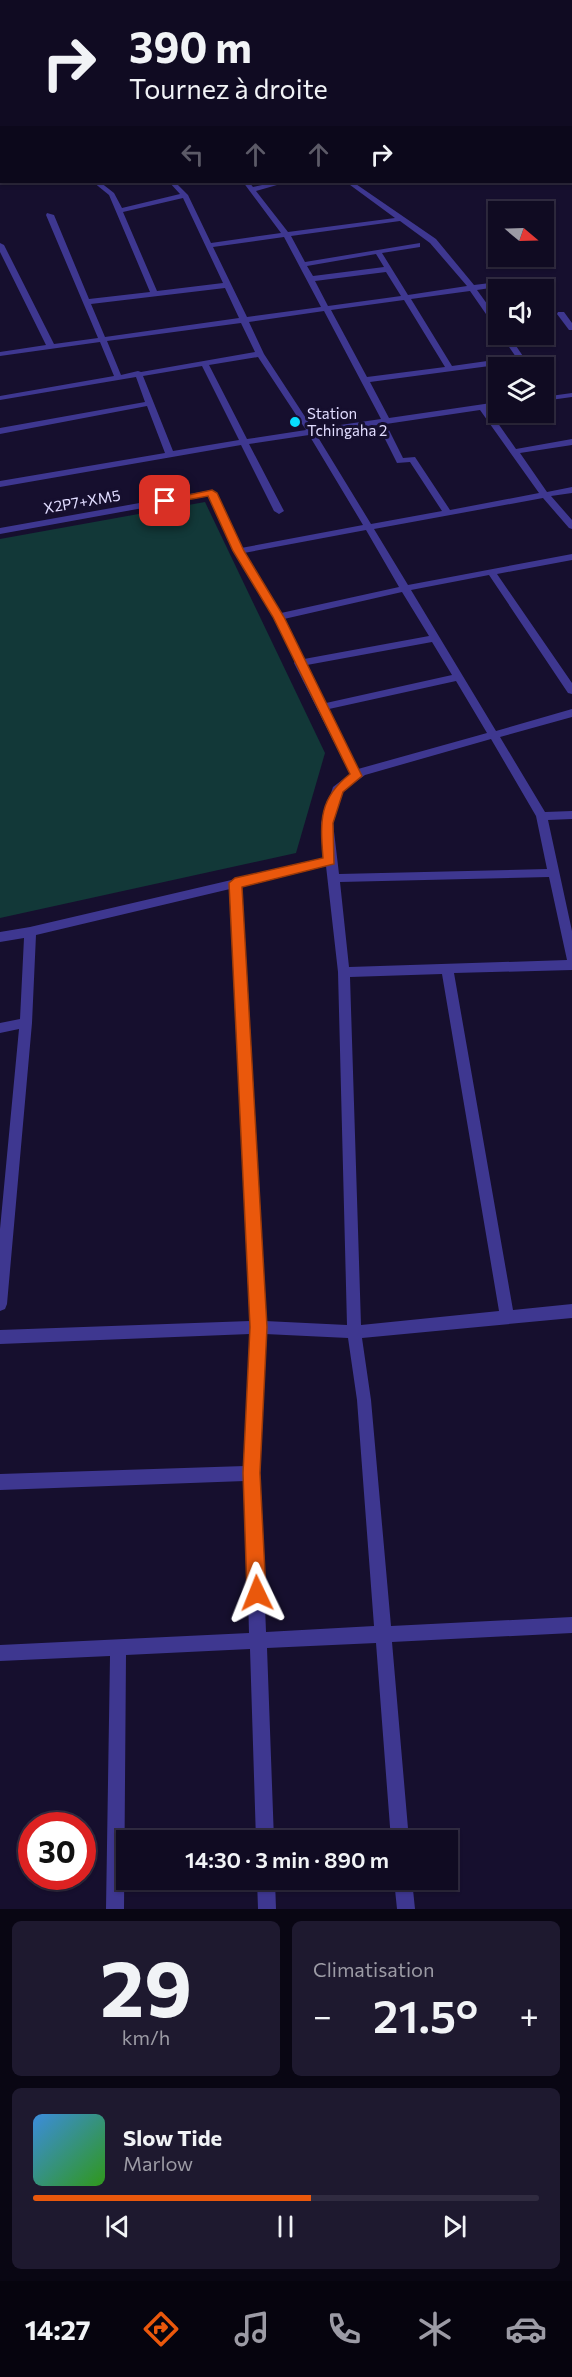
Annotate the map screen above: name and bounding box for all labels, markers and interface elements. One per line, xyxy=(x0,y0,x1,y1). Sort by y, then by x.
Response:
text: 390 m xyxy=(129,20,252,72)
icon: right xyxy=(30,24,108,102)
text: Tournez à droite xyxy=(129,72,328,105)
icon: left xyxy=(176,138,209,171)
icon: ahead xyxy=(239,138,272,171)
icon: ahead xyxy=(302,138,335,171)
icon: right xyxy=(365,138,398,171)
north arrow xyxy=(488,201,554,267)
map controls xyxy=(488,201,554,423)
button: sound xyxy=(488,279,554,345)
button: layers xyxy=(488,357,554,423)
place label: Station Tchingaha 2 xyxy=(307,404,387,439)
marker: Station Tchingaha 2 xyxy=(288,415,302,429)
pin xyxy=(139,475,190,526)
icon: arrive xyxy=(148,484,181,517)
street label: X2P7+XM5 xyxy=(42,485,122,517)
position arrow xyxy=(225,1561,289,1625)
speed limit sign: 30 xyxy=(18,1812,96,1890)
text: 14:30 · 3 min · 890 m xyxy=(185,1846,389,1873)
text: 29 xyxy=(100,1938,192,2033)
text: Climatisation xyxy=(313,1957,434,1981)
text: 21.5° xyxy=(373,1987,478,2042)
text: − xyxy=(313,1994,332,2035)
text: + xyxy=(520,1994,539,2035)
text: km/h xyxy=(122,2025,170,2049)
text: Slow Tide xyxy=(123,2124,222,2151)
text: Marlow xyxy=(123,2151,193,2175)
icon: previous xyxy=(101,2210,134,2243)
icon: pause xyxy=(269,2210,302,2243)
icon: next xyxy=(438,2210,471,2243)
icon: directions xyxy=(140,2308,182,2350)
icon: music xyxy=(231,2308,273,2350)
icon: phone xyxy=(323,2308,365,2350)
icon: climate xyxy=(414,2308,456,2350)
icon: car xyxy=(505,2308,547,2350)
text: 14:27 xyxy=(25,2313,91,2346)

